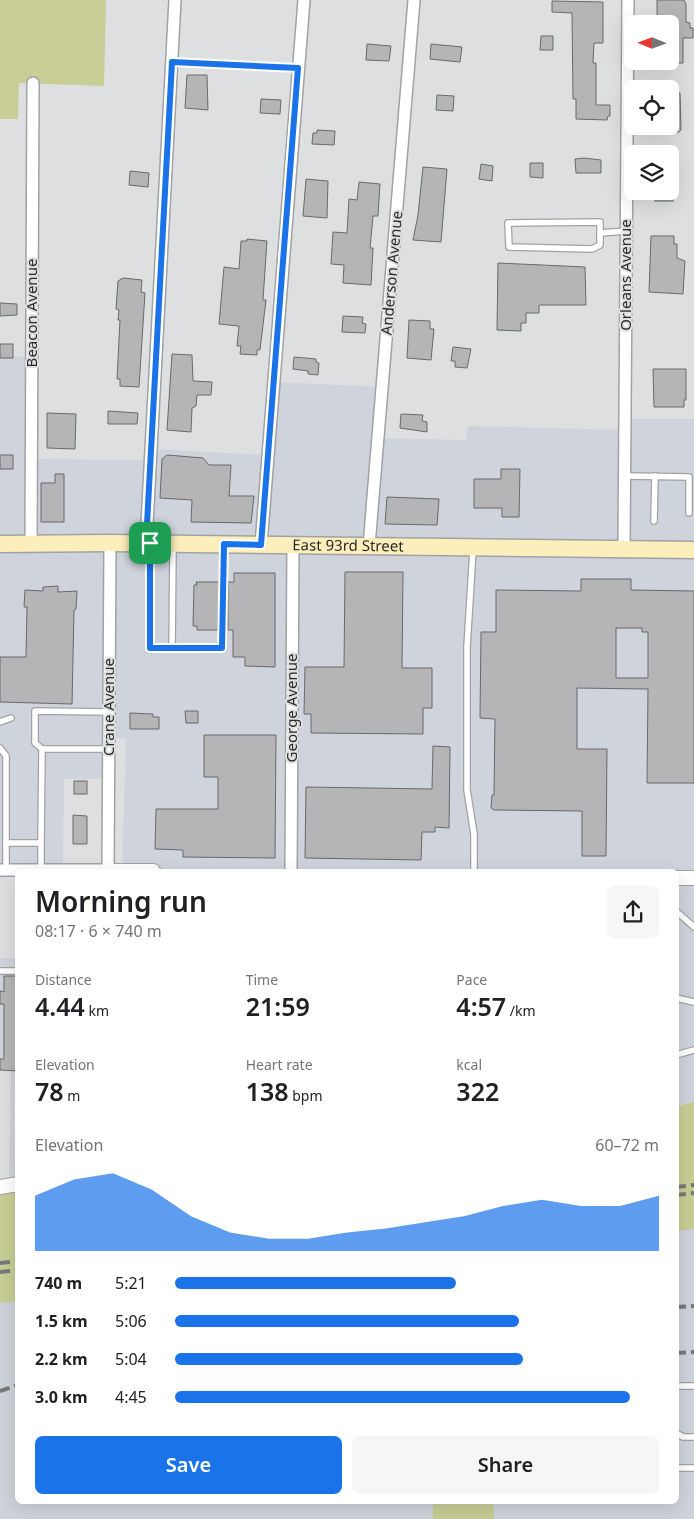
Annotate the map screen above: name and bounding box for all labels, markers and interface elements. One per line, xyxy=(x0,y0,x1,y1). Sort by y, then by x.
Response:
north arrow xyxy=(624,15,679,70)
map controls xyxy=(624,15,679,200)
button: locate xyxy=(624,80,679,135)
button: layers xyxy=(624,145,679,200)
street label: Anderson Avenue xyxy=(376,210,406,336)
street label: Orleans Avenue xyxy=(615,219,635,331)
street label: Beacon Avenue xyxy=(21,259,41,367)
pin xyxy=(129,522,171,564)
icon: arrive xyxy=(136,529,164,557)
street label: East 93rd Street xyxy=(292,534,404,556)
street label: George Avenue xyxy=(281,654,301,762)
street label: Crane Avenue xyxy=(98,658,118,756)
text: Morning run xyxy=(35,882,207,920)
button: share xyxy=(607,886,659,938)
text: 08:17 · 6 × 740 m xyxy=(35,920,162,942)
text: Distance xyxy=(35,970,92,989)
text: Time xyxy=(246,970,278,989)
text: Pace xyxy=(456,970,487,989)
text: 4.44 xyxy=(35,989,85,1023)
text: 21:59 xyxy=(246,989,310,1023)
text: 4:57 xyxy=(456,989,506,1023)
text: km xyxy=(85,1001,109,1020)
text: /km xyxy=(506,1001,536,1020)
text: Elevation xyxy=(35,1055,95,1074)
text: Heart rate xyxy=(246,1055,313,1074)
text: kcal xyxy=(456,1055,482,1074)
text: 78 xyxy=(35,1074,64,1108)
text: 138 xyxy=(246,1074,289,1108)
text: 322 xyxy=(456,1074,499,1108)
text: m xyxy=(64,1086,80,1105)
text: bpm xyxy=(289,1086,323,1105)
text: Elevation xyxy=(35,1134,103,1156)
text: 60–72 m xyxy=(595,1134,659,1156)
text: 740 m xyxy=(35,1272,82,1294)
text: 5:21 xyxy=(115,1272,147,1294)
text: 1.5 km xyxy=(35,1310,87,1332)
text: 5:06 xyxy=(115,1310,147,1332)
text: 2.2 km xyxy=(35,1348,87,1370)
text: 5:04 xyxy=(115,1348,147,1370)
text: 3.0 km xyxy=(35,1386,87,1408)
text: 4:45 xyxy=(115,1386,147,1408)
button: Save xyxy=(35,1436,342,1494)
button: Share xyxy=(352,1436,659,1494)

